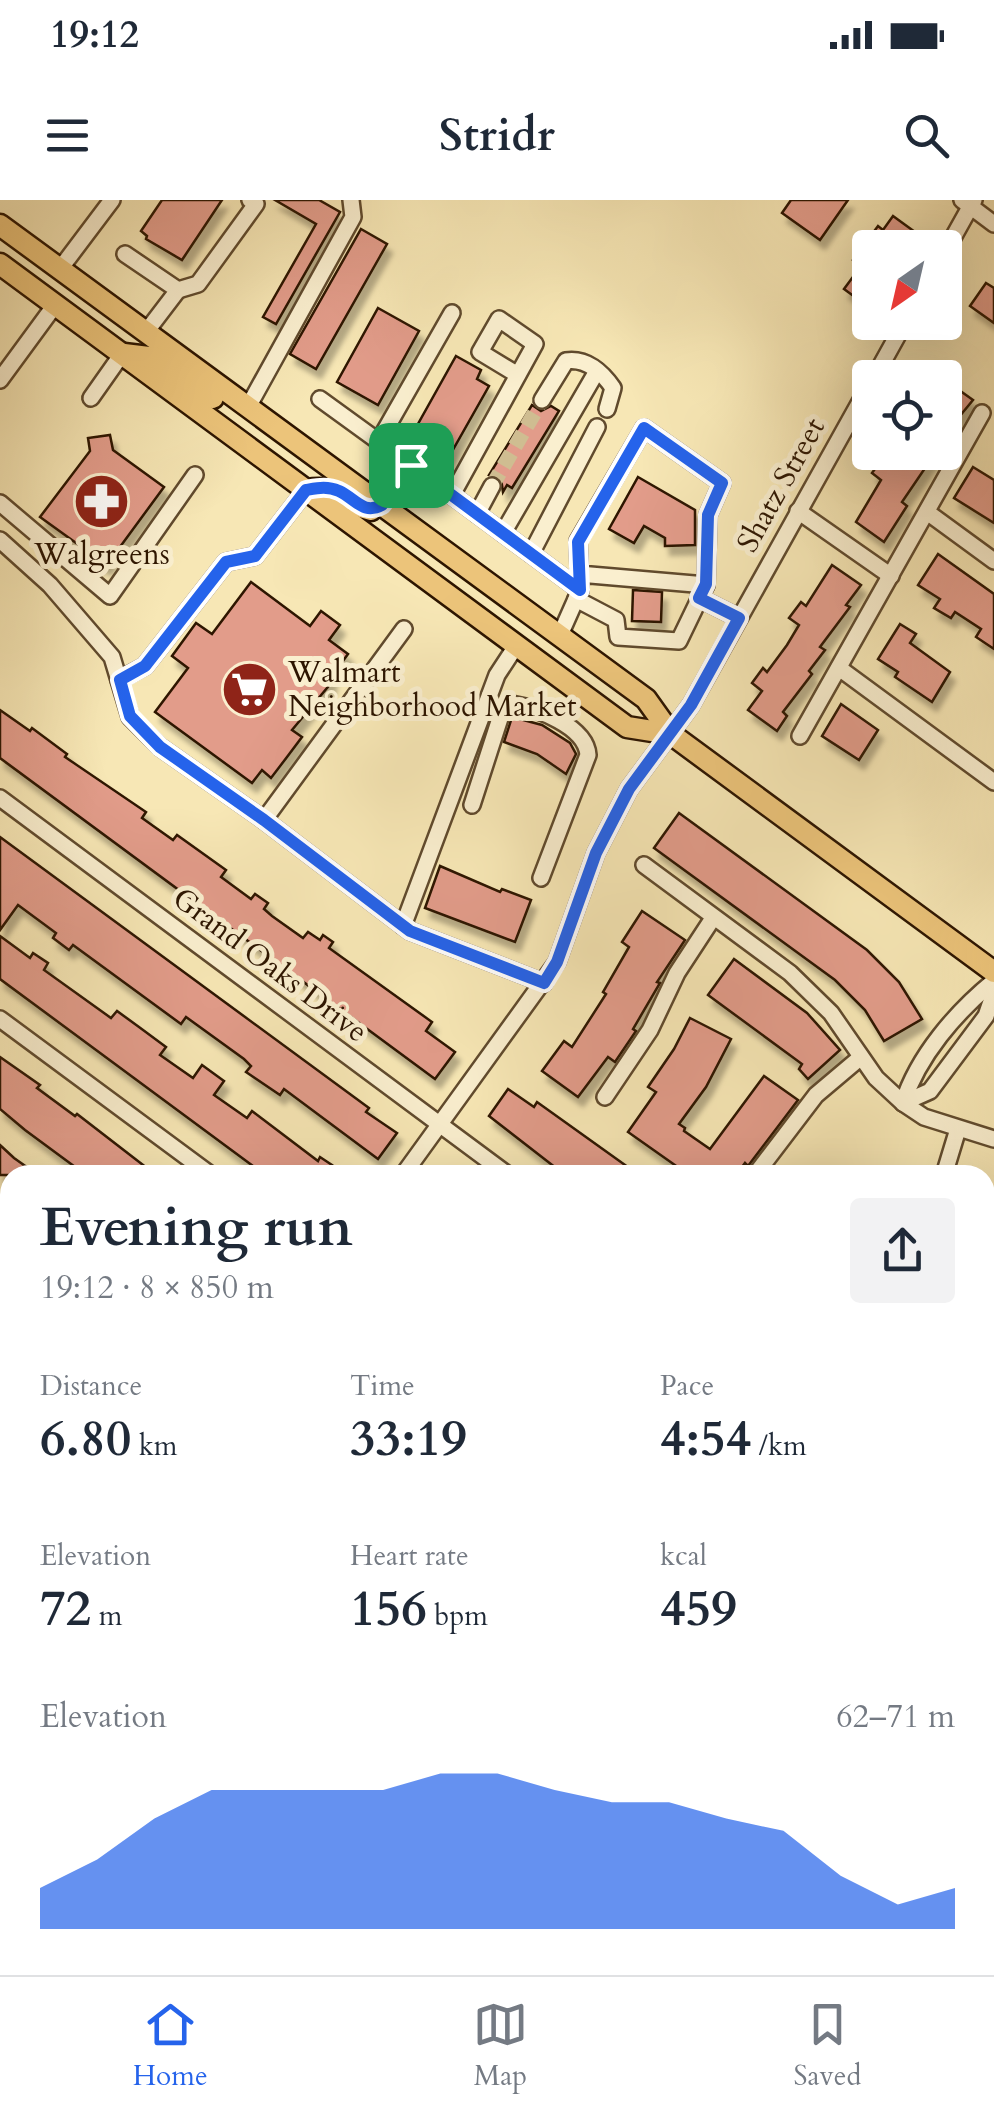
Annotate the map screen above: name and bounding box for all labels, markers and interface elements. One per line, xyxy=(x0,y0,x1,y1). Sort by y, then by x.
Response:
text: 19:12 xyxy=(50,9,139,61)
text: Stridr xyxy=(439,105,555,166)
icon: menu xyxy=(40,108,95,163)
icon: search xyxy=(899,108,954,163)
north arrow xyxy=(852,230,962,340)
map controls xyxy=(852,230,962,470)
button: locate xyxy=(852,360,962,470)
street label: Shatz Street xyxy=(727,410,835,559)
pin xyxy=(369,423,454,508)
icon: arrive xyxy=(384,438,439,493)
pharmacy icon: Walgreens xyxy=(72,472,132,532)
place label: Walgreens xyxy=(33,534,170,575)
place label: Walmart Neighborhood Market xyxy=(287,652,577,727)
supermarket icon: Walmart Neighborhood Market xyxy=(219,659,279,719)
street label: Grand Oaks Drive xyxy=(164,878,376,1052)
text: Evening run xyxy=(40,1191,353,1265)
button: share xyxy=(850,1198,955,1303)
text: 19:12 · 8 × 850 m xyxy=(40,1266,274,1310)
text: Distance xyxy=(40,1367,142,1405)
text: Time xyxy=(350,1367,415,1405)
text: Pace xyxy=(660,1367,714,1405)
text: 6.80 xyxy=(40,1405,131,1473)
text: 33:19 xyxy=(350,1405,467,1473)
text: 4:54 xyxy=(660,1405,751,1473)
text: km xyxy=(131,1427,178,1465)
text: /km xyxy=(751,1427,807,1465)
text: Elevation xyxy=(40,1537,151,1575)
text: Heart rate xyxy=(350,1537,469,1575)
text: kcal xyxy=(660,1537,707,1575)
text: 72 xyxy=(40,1575,91,1643)
text: 156 xyxy=(350,1575,427,1643)
text: 459 xyxy=(660,1575,737,1643)
text: m xyxy=(91,1597,122,1635)
text: bpm xyxy=(427,1597,488,1635)
text: Elevation xyxy=(40,1695,167,1739)
text: 62–71 m xyxy=(836,1695,955,1739)
tab: Home xyxy=(133,1997,208,2095)
tab: Map xyxy=(473,1997,528,2095)
tab: Saved xyxy=(793,1997,861,2095)

